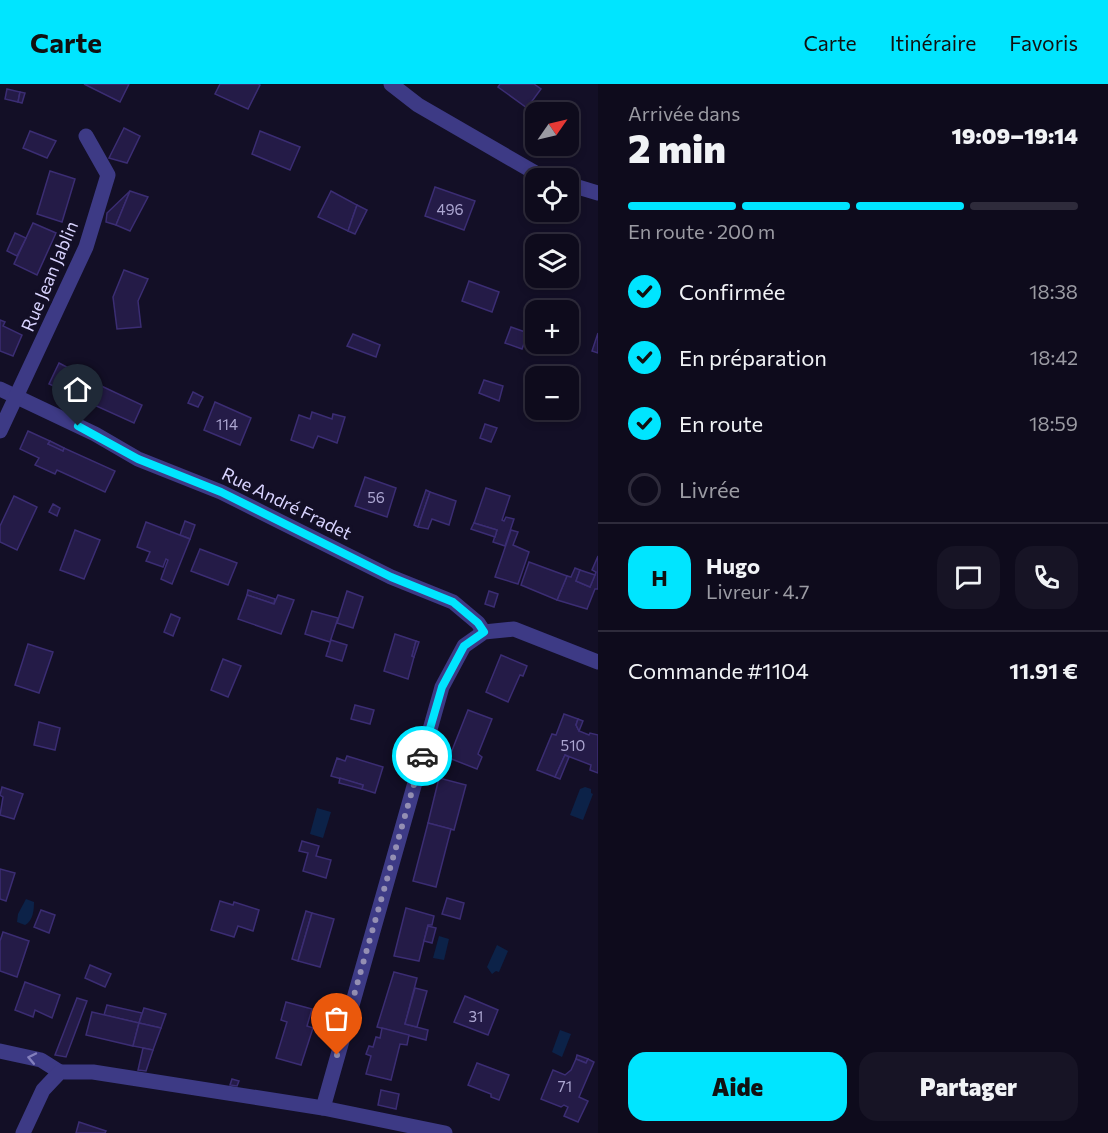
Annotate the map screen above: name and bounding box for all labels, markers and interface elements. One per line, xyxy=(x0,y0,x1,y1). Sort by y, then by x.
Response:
text: Carte xyxy=(30,25,102,59)
text: Carte xyxy=(803,30,857,55)
text: Itinéraire xyxy=(890,30,976,55)
text: Favoris xyxy=(1009,30,1078,55)
text: Arrivée dans xyxy=(628,101,740,125)
north arrow xyxy=(525,102,579,156)
map controls xyxy=(525,102,579,420)
text: 19:09–19:14 xyxy=(952,122,1078,149)
text: 2 min xyxy=(628,123,726,171)
button: locate xyxy=(525,168,579,222)
house number: 496 xyxy=(436,200,464,218)
street label: Rue Jean Jablin xyxy=(16,218,82,334)
text: En route · 200 m xyxy=(628,219,775,243)
button: layers xyxy=(525,234,579,288)
icon: check xyxy=(628,275,661,308)
text: Confirmée xyxy=(679,278,785,305)
text: 18:38 xyxy=(1029,279,1078,303)
button: + xyxy=(525,300,579,354)
icon: check xyxy=(628,341,661,374)
text: En préparation xyxy=(679,344,827,371)
text: 18:42 xyxy=(1030,345,1078,369)
pin xyxy=(52,364,103,426)
button: − xyxy=(525,366,579,420)
icon: home xyxy=(61,373,94,406)
icon: check xyxy=(628,407,661,440)
text: En route xyxy=(679,410,763,437)
text: 18:59 xyxy=(1029,411,1078,435)
house number: 114 xyxy=(216,415,238,433)
street label: Rue André Fradet xyxy=(219,462,355,544)
text: Livrée xyxy=(679,476,740,503)
house number: 56 xyxy=(367,488,385,506)
button: chat xyxy=(937,546,1000,609)
button: phone xyxy=(1015,546,1078,609)
text: Hugo xyxy=(706,552,760,579)
text: H xyxy=(651,564,668,591)
text: Livreur · 4.7 xyxy=(706,579,810,603)
text: Commande #1104 xyxy=(628,657,809,684)
text: 11.91 € xyxy=(1009,657,1078,684)
courier xyxy=(392,726,452,786)
house number: 510 xyxy=(561,736,585,754)
icon: car xyxy=(406,740,439,773)
pin xyxy=(311,993,362,1055)
icon: bag xyxy=(320,1002,353,1035)
house number: 31 xyxy=(469,1007,483,1025)
one-way arrow xyxy=(27,1052,37,1065)
button: Aide xyxy=(628,1052,847,1121)
button: Partager xyxy=(859,1052,1078,1121)
house number: 71 xyxy=(558,1077,572,1095)

